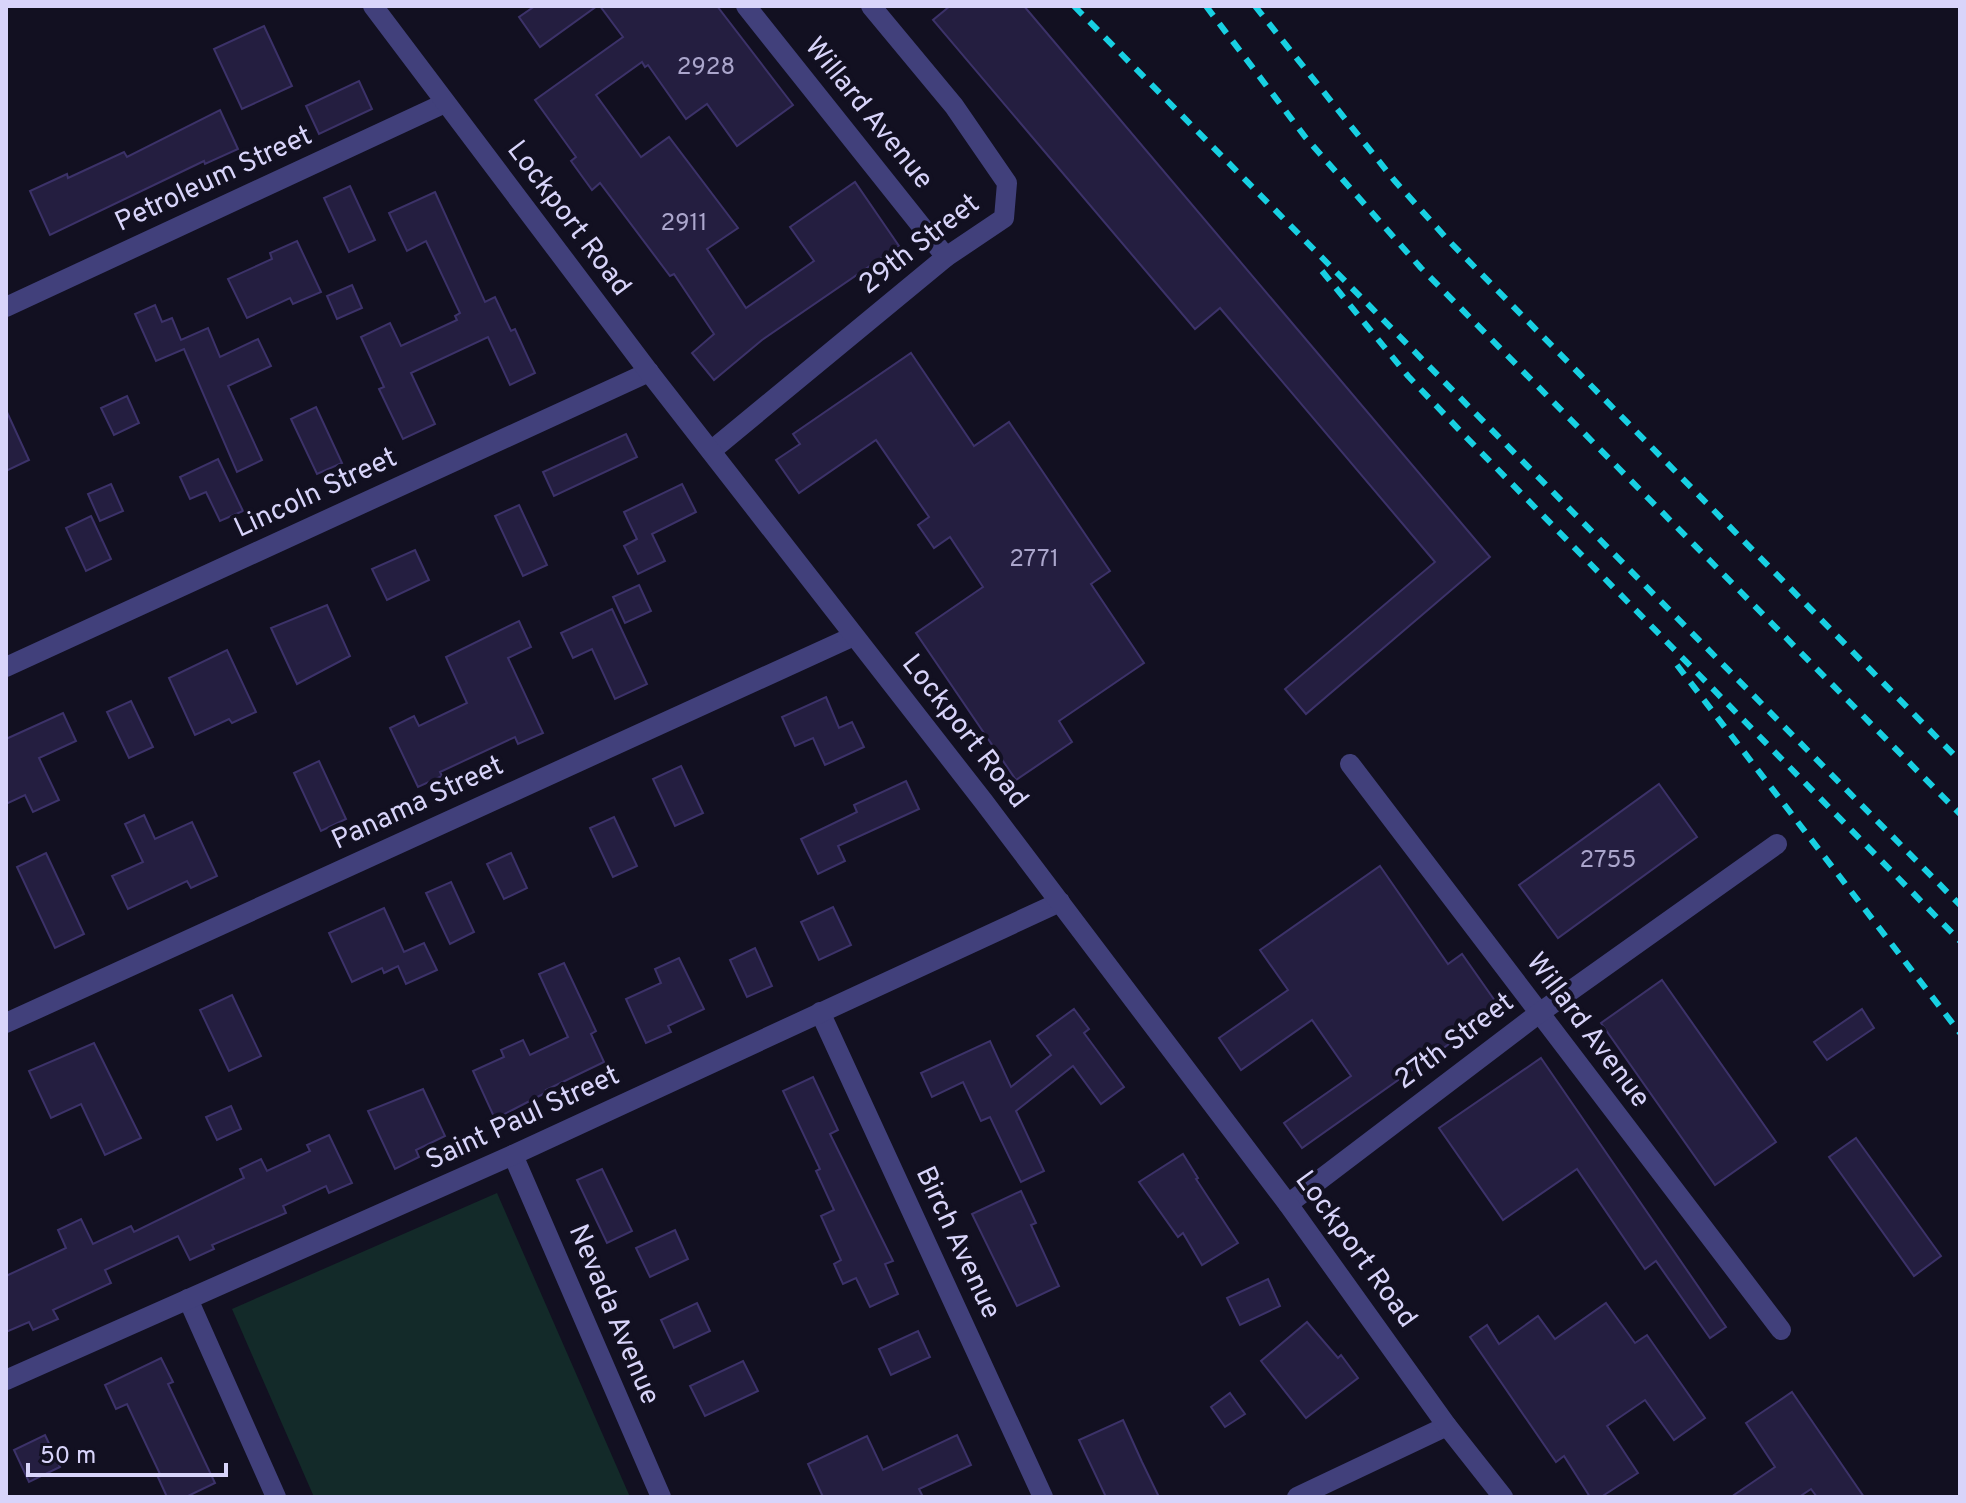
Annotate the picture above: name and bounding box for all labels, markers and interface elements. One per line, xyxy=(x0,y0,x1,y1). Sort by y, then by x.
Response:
street label: Willard Avenue xyxy=(796,31,940,197)
house number: 2928 xyxy=(677,53,735,83)
street label: Petroleum Street xyxy=(110,119,318,241)
street label: Lockport Road xyxy=(498,134,638,304)
street label: 29th Street xyxy=(852,187,988,303)
house number: 2911 xyxy=(661,209,707,239)
street label: Lincoln Street xyxy=(229,441,403,547)
house number: 2771 xyxy=(1009,545,1059,575)
street label: Lockport Road xyxy=(893,648,1035,816)
street label: Panama Street xyxy=(326,749,510,859)
house number: 2755 xyxy=(1580,846,1636,876)
street label: Willard Avenue xyxy=(1517,946,1657,1116)
street label: 27th Street xyxy=(1388,985,1522,1099)
street label: Saint Paul Street xyxy=(420,1058,626,1180)
street label: Birch Avenue xyxy=(906,1161,1008,1325)
street label: Lockport Road xyxy=(1286,1164,1424,1336)
street label: Nevada Avenue xyxy=(559,1219,667,1411)
scale bar xyxy=(28,1427,226,1477)
text: 50 m xyxy=(40,1442,96,1472)

